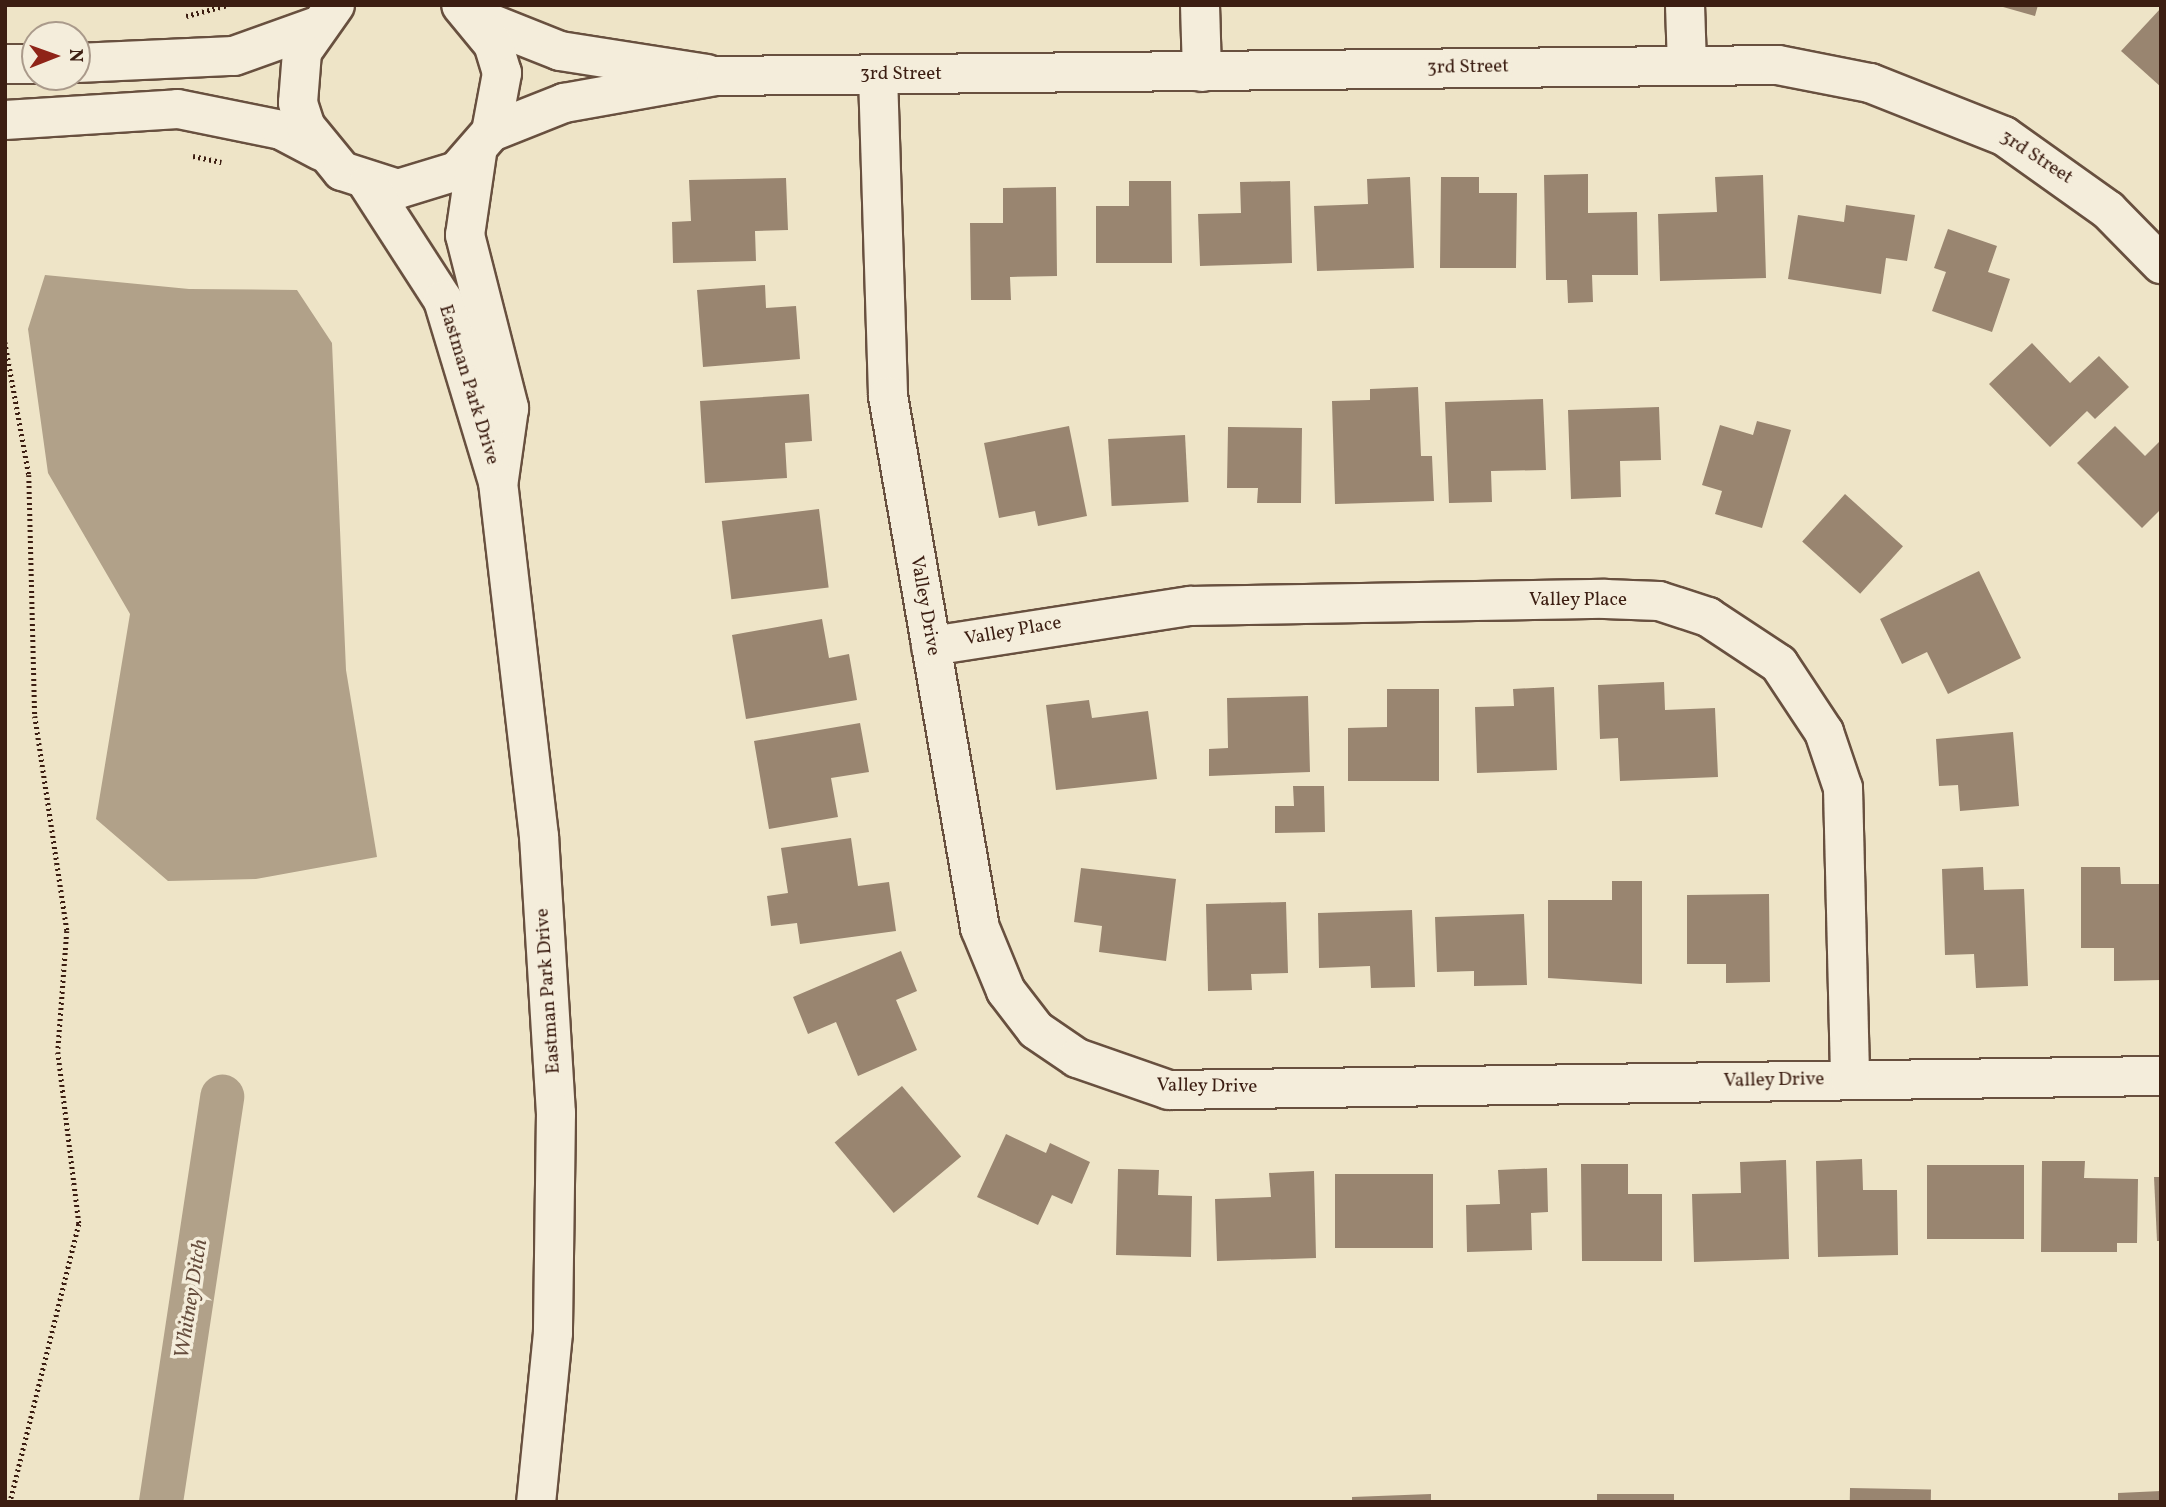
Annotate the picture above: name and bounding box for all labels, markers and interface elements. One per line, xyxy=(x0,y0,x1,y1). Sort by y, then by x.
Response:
north arrow xyxy=(21,21,91,91)
text: N xyxy=(62,49,88,63)
street label: 3rd Street xyxy=(1427,56,1509,80)
street label: 3rd Street xyxy=(860,64,942,86)
street label: 3rd Street xyxy=(1995,126,2077,190)
street label: Eastman Park Drive xyxy=(433,302,503,468)
street label: Valley Drive xyxy=(904,554,944,658)
street label: Valley Place xyxy=(1529,590,1627,612)
street label: Valley Place xyxy=(962,612,1064,652)
street label: Eastman Park Drive xyxy=(532,907,566,1075)
street label: Valley Drive xyxy=(1723,1069,1825,1093)
street label: Valley Drive xyxy=(1156,1075,1258,1099)
water label: Whitney Ditch xyxy=(170,1238,214,1360)

